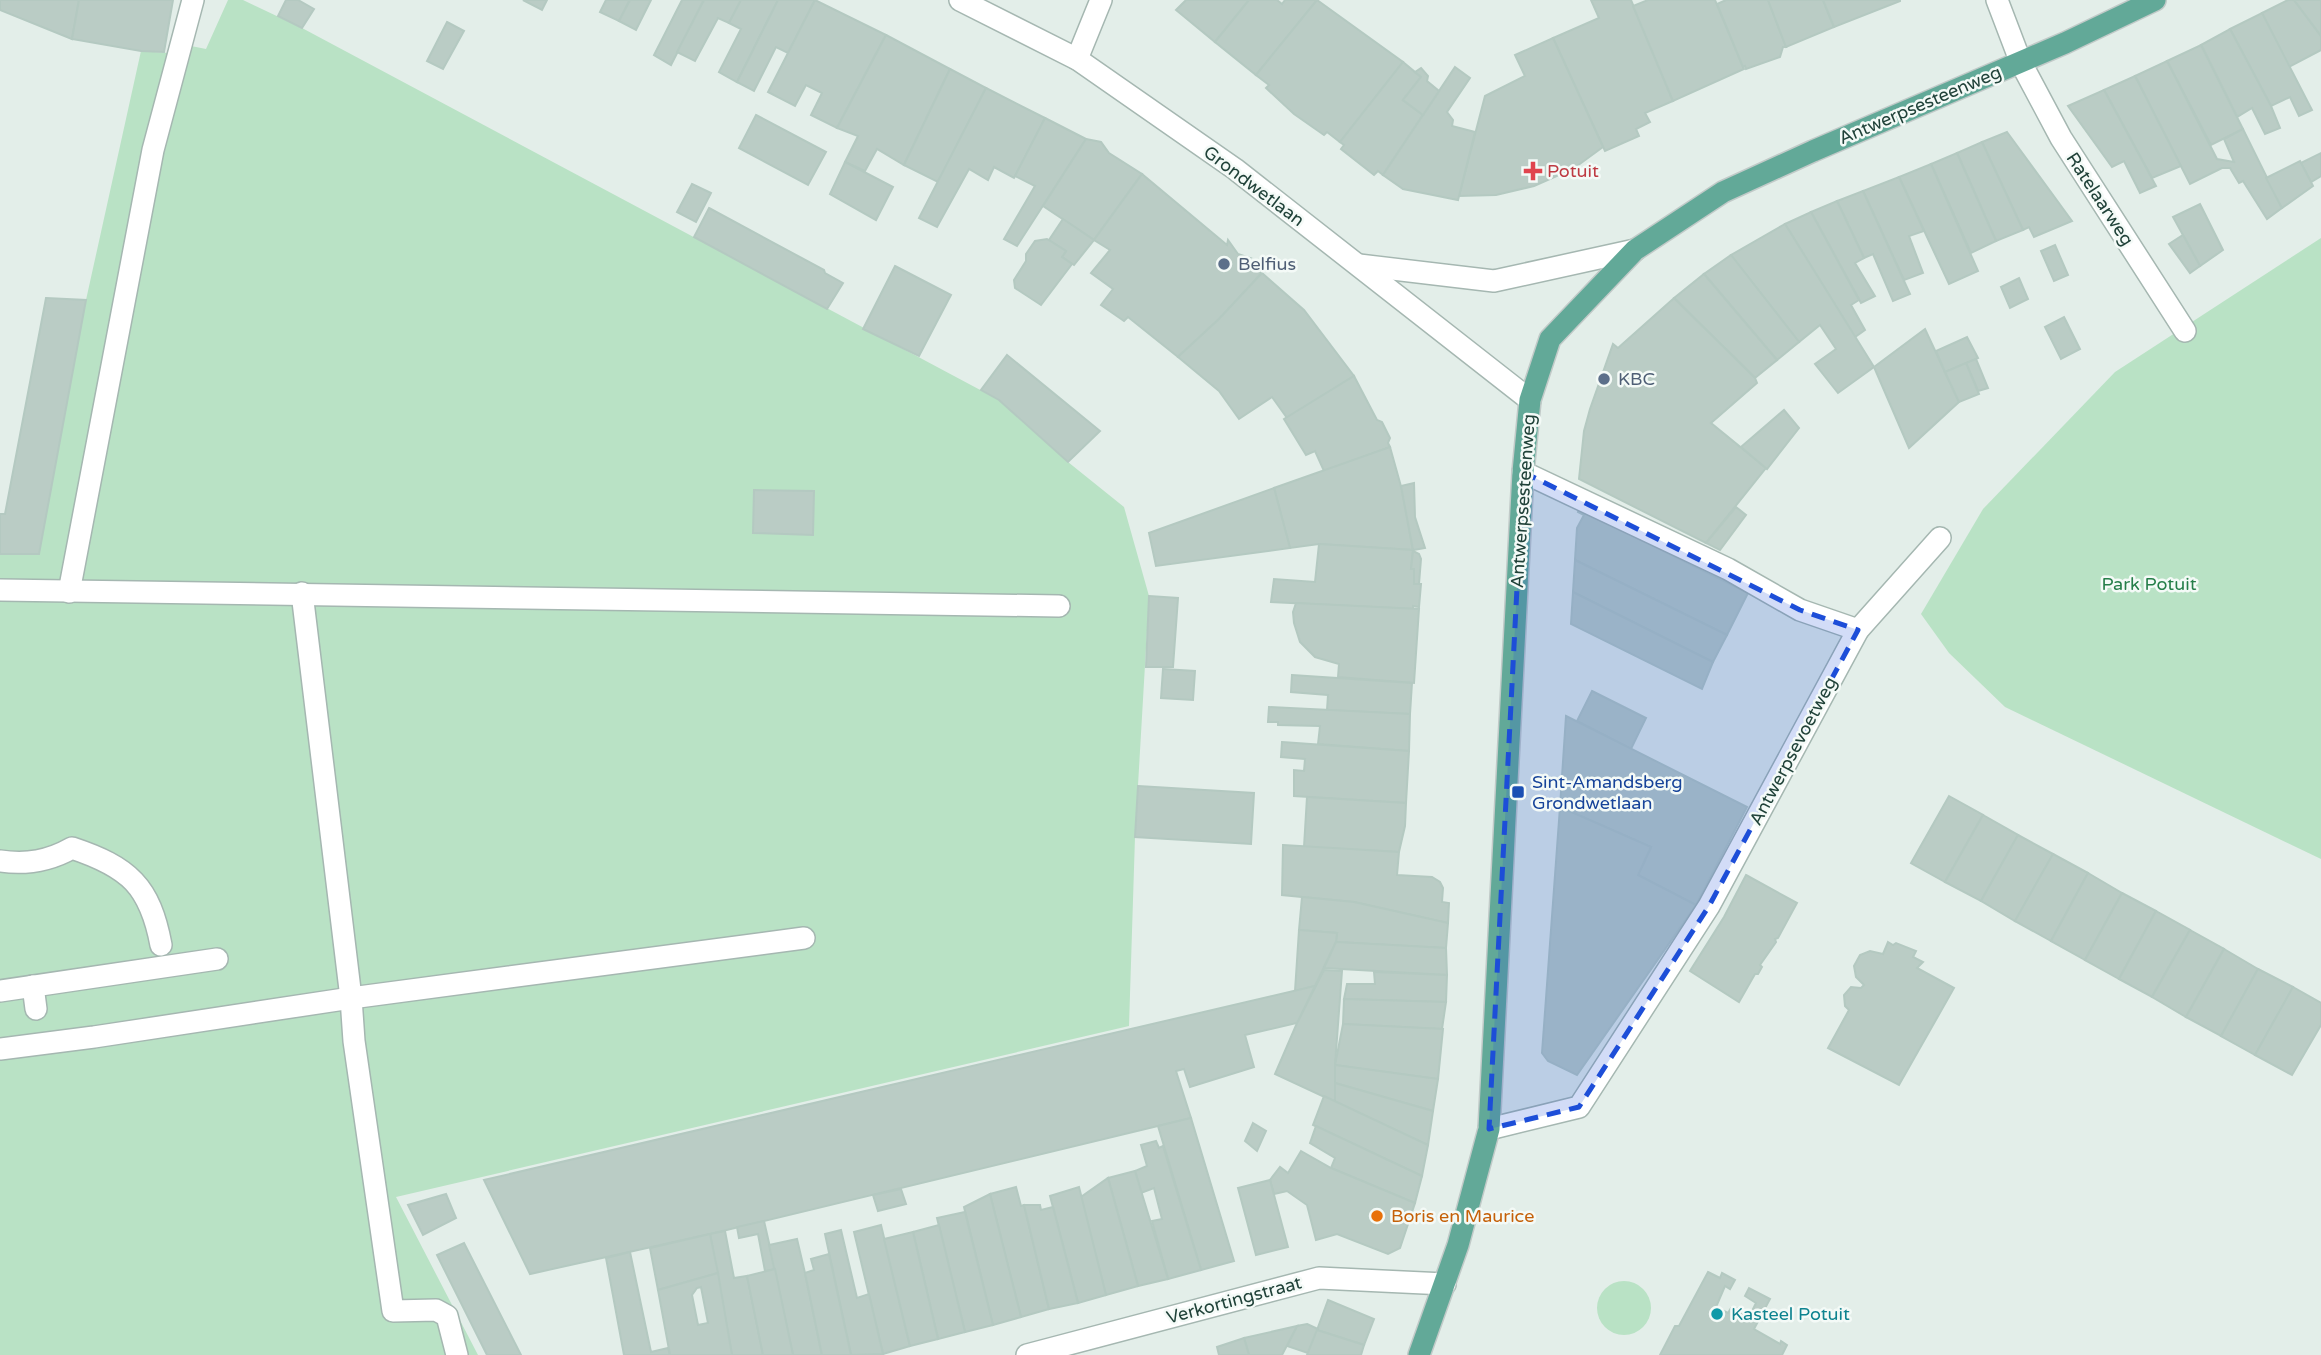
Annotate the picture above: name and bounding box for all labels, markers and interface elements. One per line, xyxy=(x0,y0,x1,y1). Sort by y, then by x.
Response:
street label: Antwerpsesteenweg xyxy=(1835,61,2005,149)
street label: Grondwetlaan xyxy=(1199,141,1309,231)
street label: Ratelaarweg xyxy=(2062,148,2138,250)
place label: Potuit xyxy=(1547,160,1599,182)
marker: Potuit xyxy=(1525,163,1541,179)
place label: Belfius xyxy=(1238,253,1296,275)
marker: Belfius xyxy=(1216,256,1232,272)
place label: KBC xyxy=(1618,368,1655,390)
marker: KBC xyxy=(1596,371,1612,387)
street label: Antwerpsesteenweg xyxy=(1506,413,1540,589)
park label: Park Potuit xyxy=(2101,573,2197,595)
street label: Antwerpsevoetweg xyxy=(1745,673,1841,829)
place label: Sint-Amandsberg Grondwetlaan xyxy=(1532,771,1683,814)
marker: Sint-Amandsberg Grondwetlaan xyxy=(1510,784,1526,800)
place label: Boris en Maurice xyxy=(1391,1205,1534,1227)
marker: Boris en Maurice xyxy=(1369,1208,1385,1224)
street label: Verkortingstraat xyxy=(1164,1271,1304,1329)
place label: Kasteel Potuit xyxy=(1731,1303,1850,1325)
marker: Kasteel Potuit xyxy=(1709,1306,1725,1322)

